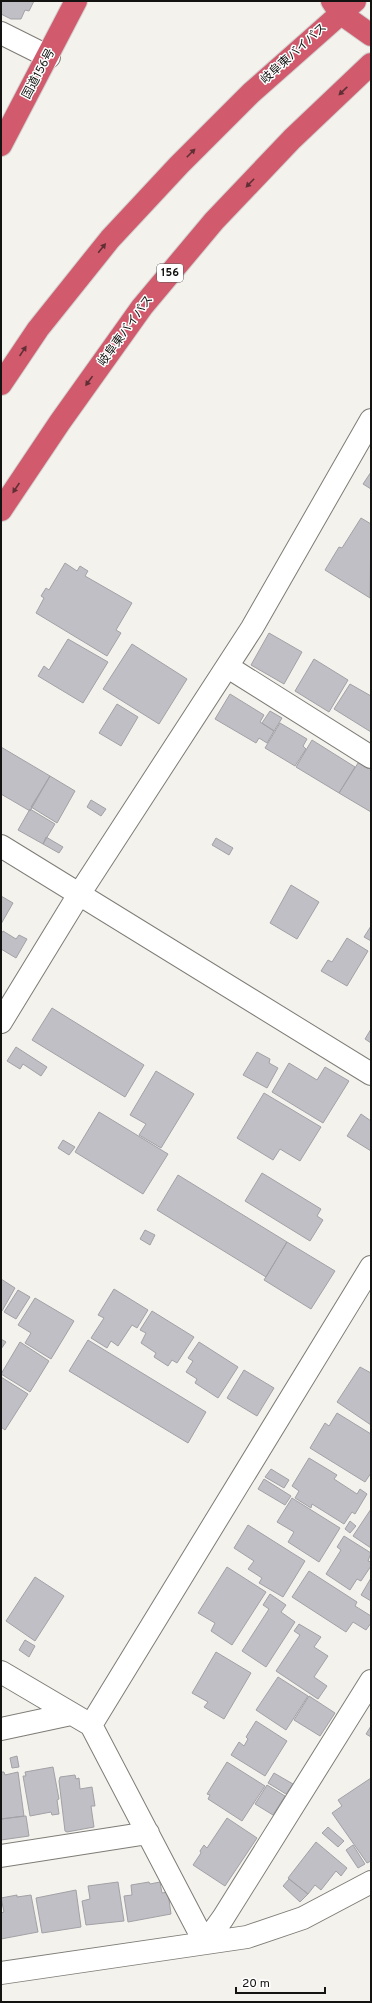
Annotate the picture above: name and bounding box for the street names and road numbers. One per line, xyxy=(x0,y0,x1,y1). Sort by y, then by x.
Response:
street label: 岐阜東バイパス xyxy=(258,20,330,88)
street label: 国道156号 xyxy=(19,46,59,102)
road number: 156 xyxy=(157,264,183,282)
street label: 岐阜東バイパス xyxy=(95,292,157,370)

